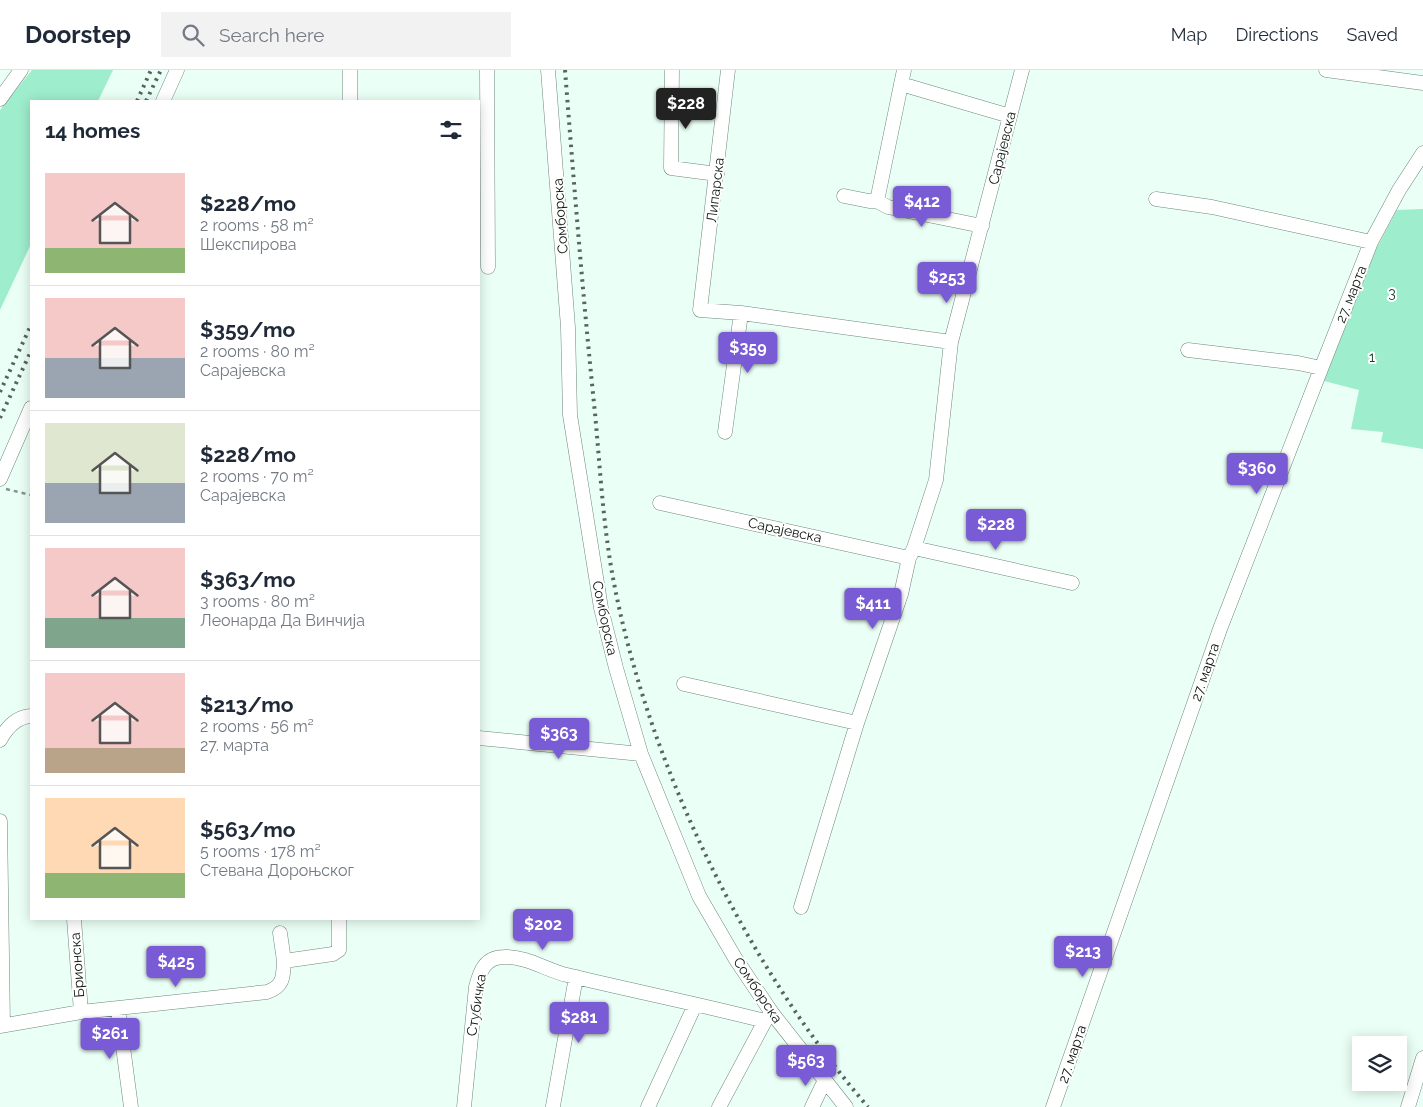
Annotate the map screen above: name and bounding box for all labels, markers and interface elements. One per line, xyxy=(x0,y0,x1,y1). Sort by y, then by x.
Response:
search box xyxy=(161,12,511,57)
text: Doorstep xyxy=(25,20,131,49)
icon: search xyxy=(179,21,207,49)
text: Search here xyxy=(219,24,325,46)
text: Map xyxy=(1171,24,1207,45)
text: Directions xyxy=(1235,24,1319,45)
text: Saved xyxy=(1347,24,1398,45)
pin: $228 xyxy=(656,88,716,130)
text: $228 xyxy=(667,94,705,113)
street label: Сарајевска xyxy=(985,110,1019,186)
icon: filters xyxy=(437,116,465,144)
text: 14 homes xyxy=(45,118,140,143)
street label: Липарска xyxy=(703,157,727,223)
street label: Сомборска xyxy=(549,178,571,254)
pin: $412 xyxy=(892,186,952,228)
text: $228/mo xyxy=(200,191,296,216)
text: $412 xyxy=(904,192,940,211)
icon: home xyxy=(85,193,145,253)
text: 2 rooms · 58 m² xyxy=(200,216,314,235)
text: Шекспирова xyxy=(200,235,297,254)
pin: $253 xyxy=(917,262,977,304)
street label: 27. марта xyxy=(1332,263,1370,325)
text: $253 xyxy=(929,268,965,287)
park label: 3 xyxy=(1388,285,1396,301)
text: $359/mo xyxy=(200,317,295,342)
icon: home xyxy=(85,318,145,378)
pin: $359 xyxy=(718,332,778,374)
text: $359 xyxy=(729,338,767,357)
text: 2 rooms · 80 m² xyxy=(200,342,315,361)
park label: 1 xyxy=(1369,349,1375,365)
text: Сарајевска xyxy=(200,361,286,380)
text: $228/mo xyxy=(200,442,296,467)
icon: home xyxy=(85,443,145,503)
pin: $360 xyxy=(1227,452,1287,495)
text: $360 xyxy=(1238,459,1276,478)
text: 2 rooms · 70 m² xyxy=(200,467,314,486)
text: Сарајевска xyxy=(200,486,286,505)
pin: $228 xyxy=(966,508,1026,551)
street label: Сарајевска xyxy=(747,514,823,546)
text: $228 xyxy=(977,515,1015,534)
text: $363/mo xyxy=(200,567,296,592)
icon: home xyxy=(85,568,145,628)
street label: Сомборска xyxy=(589,579,621,657)
pin: $411 xyxy=(843,588,903,630)
text: 3 rooms · 80 m² xyxy=(200,592,315,611)
text: $411 xyxy=(855,594,891,613)
text: Леонарда Да Винчија xyxy=(200,611,365,630)
street label: 27. марта xyxy=(1188,641,1222,703)
text: $213/mo xyxy=(200,692,294,717)
icon: home xyxy=(85,693,145,753)
text: 2 rooms · 56 m² xyxy=(200,717,314,736)
pin: $363 xyxy=(529,718,589,760)
text: $363 xyxy=(540,724,578,743)
text: 27. марта xyxy=(200,736,269,755)
text: $563/mo xyxy=(200,817,296,842)
icon: home xyxy=(85,818,145,878)
text: 5 rooms · 178 m² xyxy=(200,842,321,861)
text: Стевана Дороњског xyxy=(200,861,354,880)
pin: $202 xyxy=(513,908,573,951)
text: $202 xyxy=(524,915,562,934)
street label: Брионска xyxy=(67,932,87,998)
pin: $213 xyxy=(1053,936,1113,978)
text: $213 xyxy=(1065,942,1101,961)
pin: $425 xyxy=(146,946,206,988)
text: $425 xyxy=(157,952,195,971)
street label: Сомборска xyxy=(730,954,786,1026)
street label: Стубичка xyxy=(463,973,489,1037)
pin: $281 xyxy=(549,1002,609,1044)
text: $281 xyxy=(561,1008,597,1027)
pin: $261 xyxy=(80,1018,140,1060)
street label: 27. марта xyxy=(1055,1023,1089,1085)
text: $261 xyxy=(92,1024,128,1043)
map controls xyxy=(1352,1036,1407,1091)
button: layers xyxy=(1352,1036,1407,1091)
pin: $563 xyxy=(776,1044,836,1087)
text: $563 xyxy=(787,1051,825,1070)

